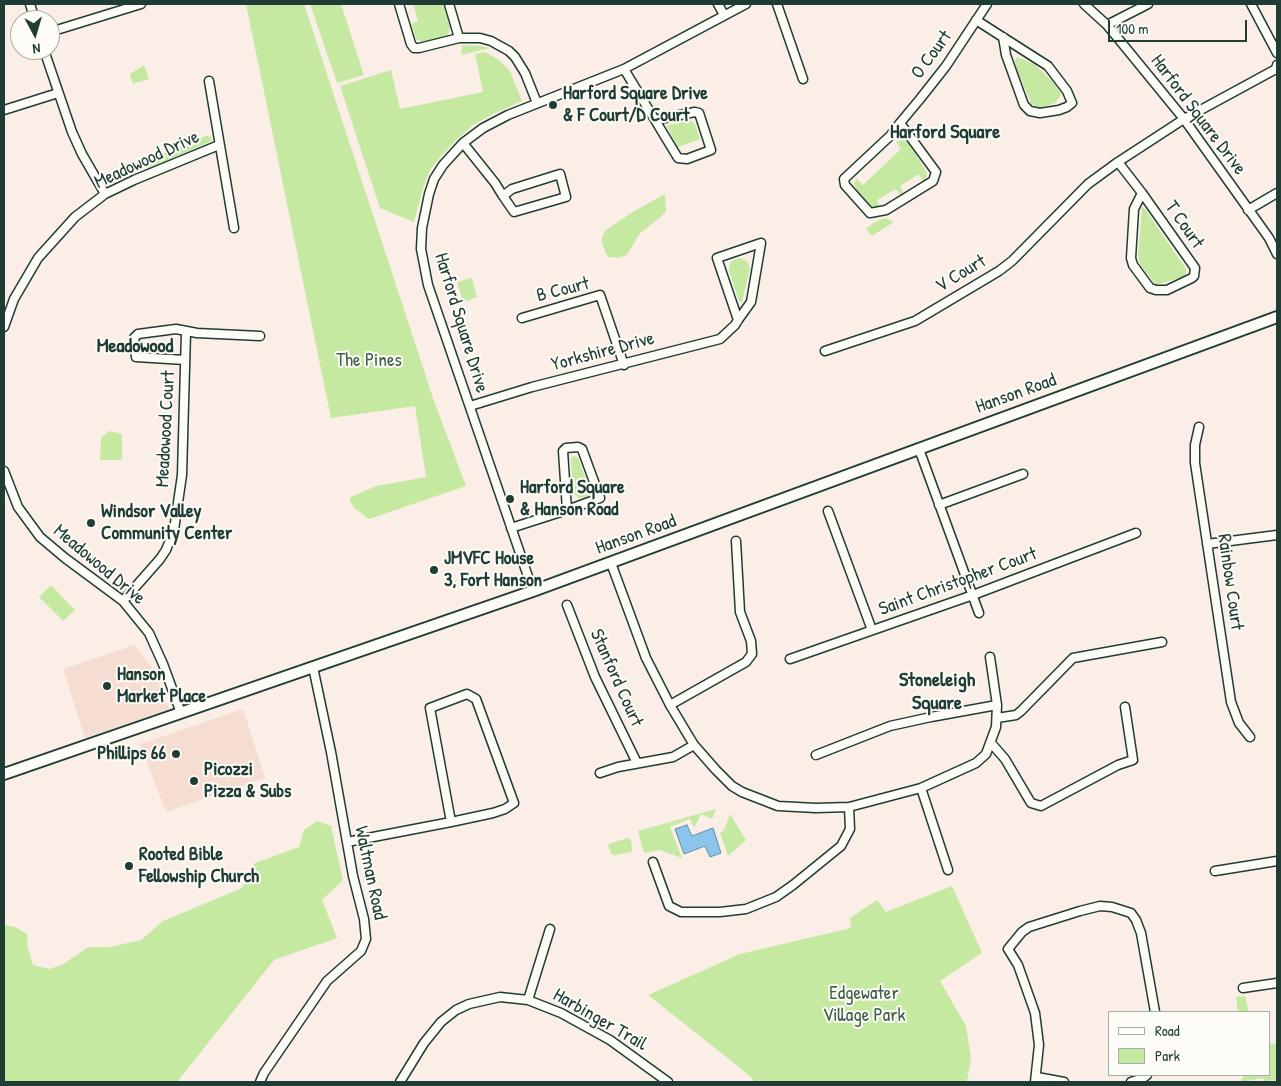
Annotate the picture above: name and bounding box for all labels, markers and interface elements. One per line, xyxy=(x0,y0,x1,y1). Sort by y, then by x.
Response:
north arrow xyxy=(10,10,60,60)
scale bar xyxy=(1111,10,1250,42)
text: 100 m xyxy=(1116,18,1149,39)
street label: O Court xyxy=(907,26,957,84)
text: N xyxy=(32,40,41,59)
street label: Harford Square Drive xyxy=(1145,50,1251,180)
place label: Harford Square Drive & F Court/D Court xyxy=(563,83,708,127)
marker: Harford Square Drive & F Court/D Court xyxy=(547,99,559,111)
district label: Harford Square xyxy=(890,121,1000,145)
street label: Meadowood Drive xyxy=(91,126,203,194)
street label: T Court xyxy=(1160,197,1208,253)
street label: Harford Square Drive xyxy=(429,250,493,396)
street label: V Court xyxy=(932,250,990,298)
street label: B Court xyxy=(534,272,592,308)
street label: Yorkshire Drive xyxy=(549,327,657,377)
district label: Meadowood xyxy=(97,335,173,359)
park label: The Pines xyxy=(336,350,402,372)
street label: Hanson Road xyxy=(973,369,1059,419)
street label: Meadowood Court xyxy=(152,370,180,488)
place label: Harford Square & Hanson Road xyxy=(520,477,625,521)
marker: Harford Square & Hanson Road xyxy=(504,493,516,505)
place label: Windsor Valley Community Center xyxy=(101,501,232,545)
street label: Hanson Road xyxy=(593,510,679,560)
marker: Windsor Valley Community Center xyxy=(85,517,97,529)
street label: Meadowood Drive xyxy=(48,520,150,610)
street label: Rainbow Court xyxy=(1212,532,1248,632)
street label: Saint Christopher Court xyxy=(876,543,1040,621)
place label: JMVFC House 3, Fort Hanson xyxy=(444,548,542,592)
marker: JMVFC House 3, Fort Hanson xyxy=(428,564,440,576)
street label: Stanford Court xyxy=(584,626,648,730)
place label: Hanson Market Place xyxy=(117,664,206,708)
district label: Stoneleigh Square xyxy=(899,669,975,716)
marker: Hanson Market Place xyxy=(101,680,113,692)
place label: Phillips 66 xyxy=(97,743,166,765)
marker: Phillips 66 xyxy=(170,748,182,760)
place label: Picozzi Pizza & Subs xyxy=(204,759,291,803)
marker: Picozzi Pizza & Subs xyxy=(188,775,200,787)
street label: Waltman Road xyxy=(349,824,391,922)
place label: Rooted Bible Fellowship Church xyxy=(139,844,259,888)
marker: Rooted Bible Fellowship Church xyxy=(123,860,135,872)
park label: Edgewater Village Park xyxy=(823,983,905,1027)
street label: Harbinger Trail xyxy=(549,984,651,1056)
legend xyxy=(1108,1011,1271,1076)
text: Road xyxy=(1155,1020,1180,1041)
text: Park xyxy=(1155,1045,1180,1066)

